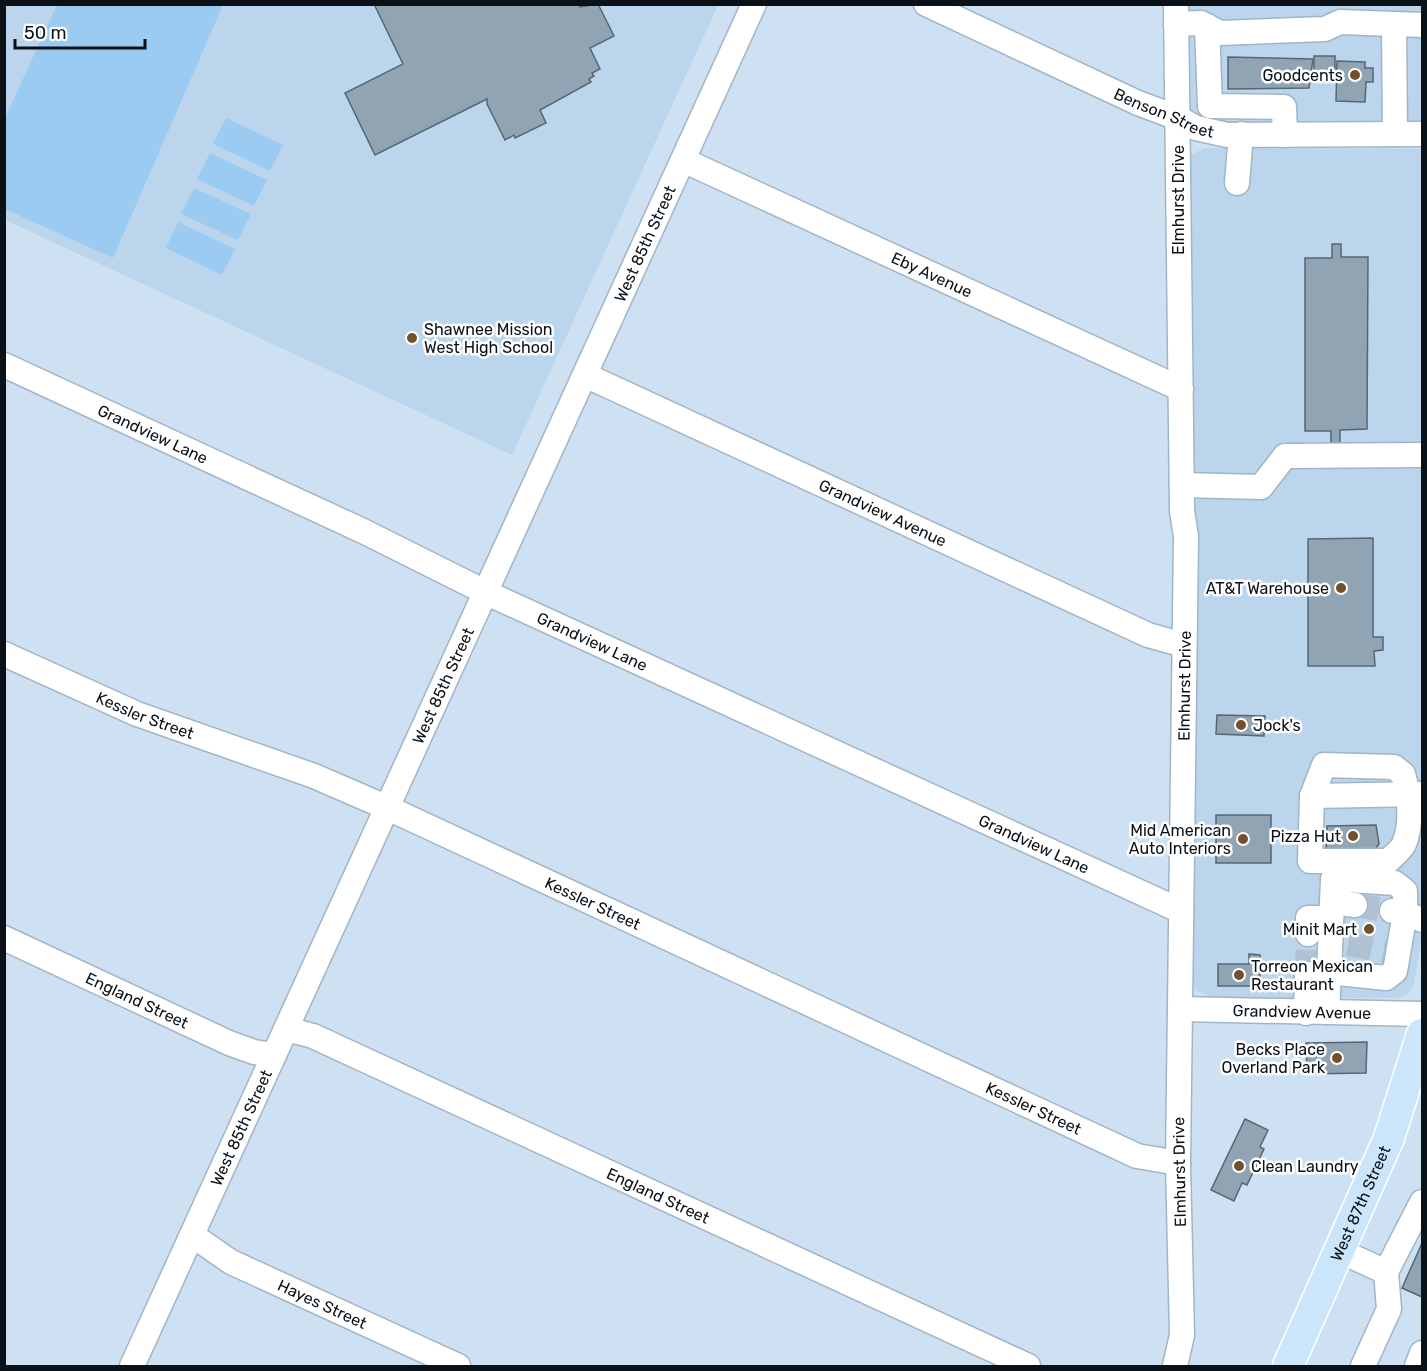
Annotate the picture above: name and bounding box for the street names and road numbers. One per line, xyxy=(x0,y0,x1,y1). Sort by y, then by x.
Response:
street label: Benson Street xyxy=(1111,84,1216,142)
street label: Elmhurst Drive xyxy=(1169,145,1188,255)
street label: West 85th Street xyxy=(610,183,680,305)
street label: Eby Avenue xyxy=(888,248,975,302)
street label: Grandview Lane xyxy=(94,401,211,468)
street label: Grandview Avenue xyxy=(816,475,949,551)
street label: Grandview Lane xyxy=(534,608,650,675)
street label: West 85th Street xyxy=(408,625,478,747)
street label: Elmhurst Drive xyxy=(1174,631,1195,741)
street label: Kessler Street xyxy=(93,688,196,743)
street label: Grandview Lane xyxy=(976,811,1092,878)
street label: Kessler Street xyxy=(542,873,644,934)
street label: England Street xyxy=(83,969,191,1033)
street label: Grandview Avenue xyxy=(1233,1001,1371,1023)
street label: West 85th Street xyxy=(207,1067,276,1189)
street label: Kessler Street xyxy=(983,1078,1084,1139)
street label: Elmhurst Drive xyxy=(1169,1117,1190,1227)
street label: West 87th Street xyxy=(1327,1143,1394,1264)
street label: England Street xyxy=(603,1164,712,1228)
street label: Hayes Street xyxy=(275,1276,370,1333)

